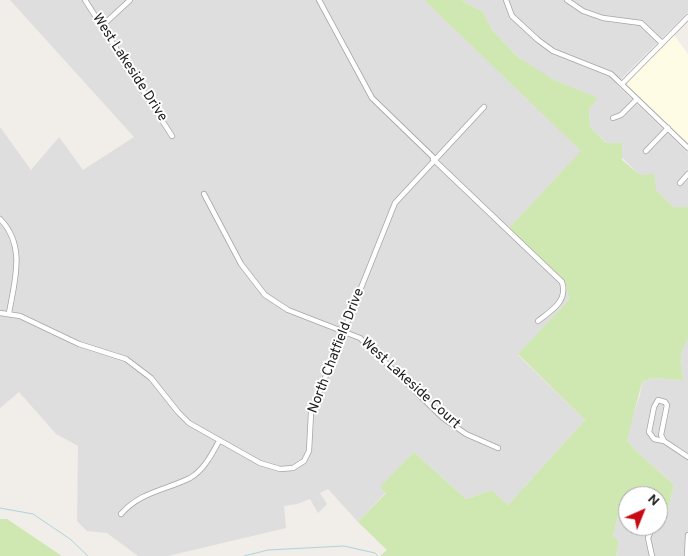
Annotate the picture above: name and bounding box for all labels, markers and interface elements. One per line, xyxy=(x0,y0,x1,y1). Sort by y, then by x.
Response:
street label: West Lakeside Drive xyxy=(88,11,170,125)
street label: North Chatfield Drive xyxy=(305,286,369,416)
street label: West Lakeside Court xyxy=(357,335,463,433)
north arrow xyxy=(618,486,668,536)
text: N xyxy=(644,491,663,510)

